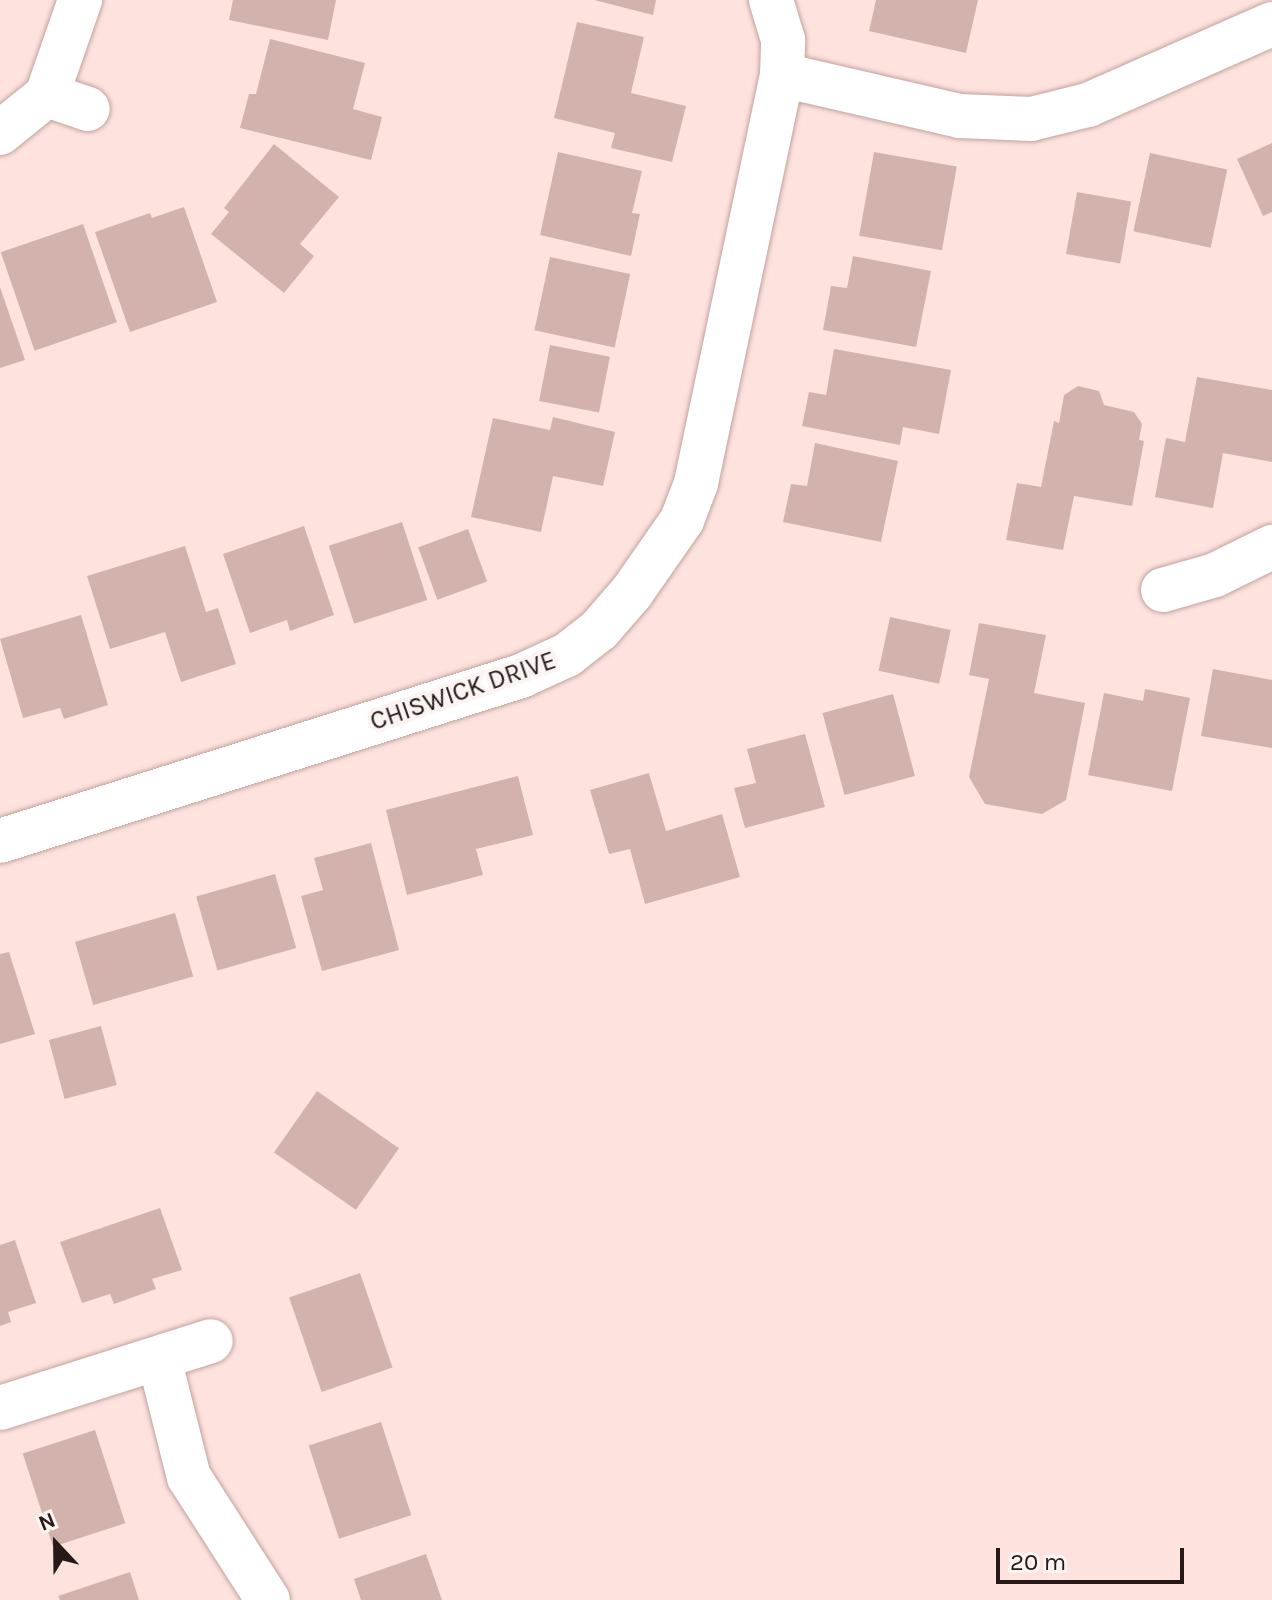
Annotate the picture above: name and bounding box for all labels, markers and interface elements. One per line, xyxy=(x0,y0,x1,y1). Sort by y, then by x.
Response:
street label: CHISWICK DRIVE xyxy=(366,645,560,737)
north arrow xyxy=(16,1504,96,1584)
text: N xyxy=(35,1507,59,1537)
scale bar xyxy=(1000,1532,1188,1582)
text: 20 m xyxy=(1010,1548,1066,1576)

